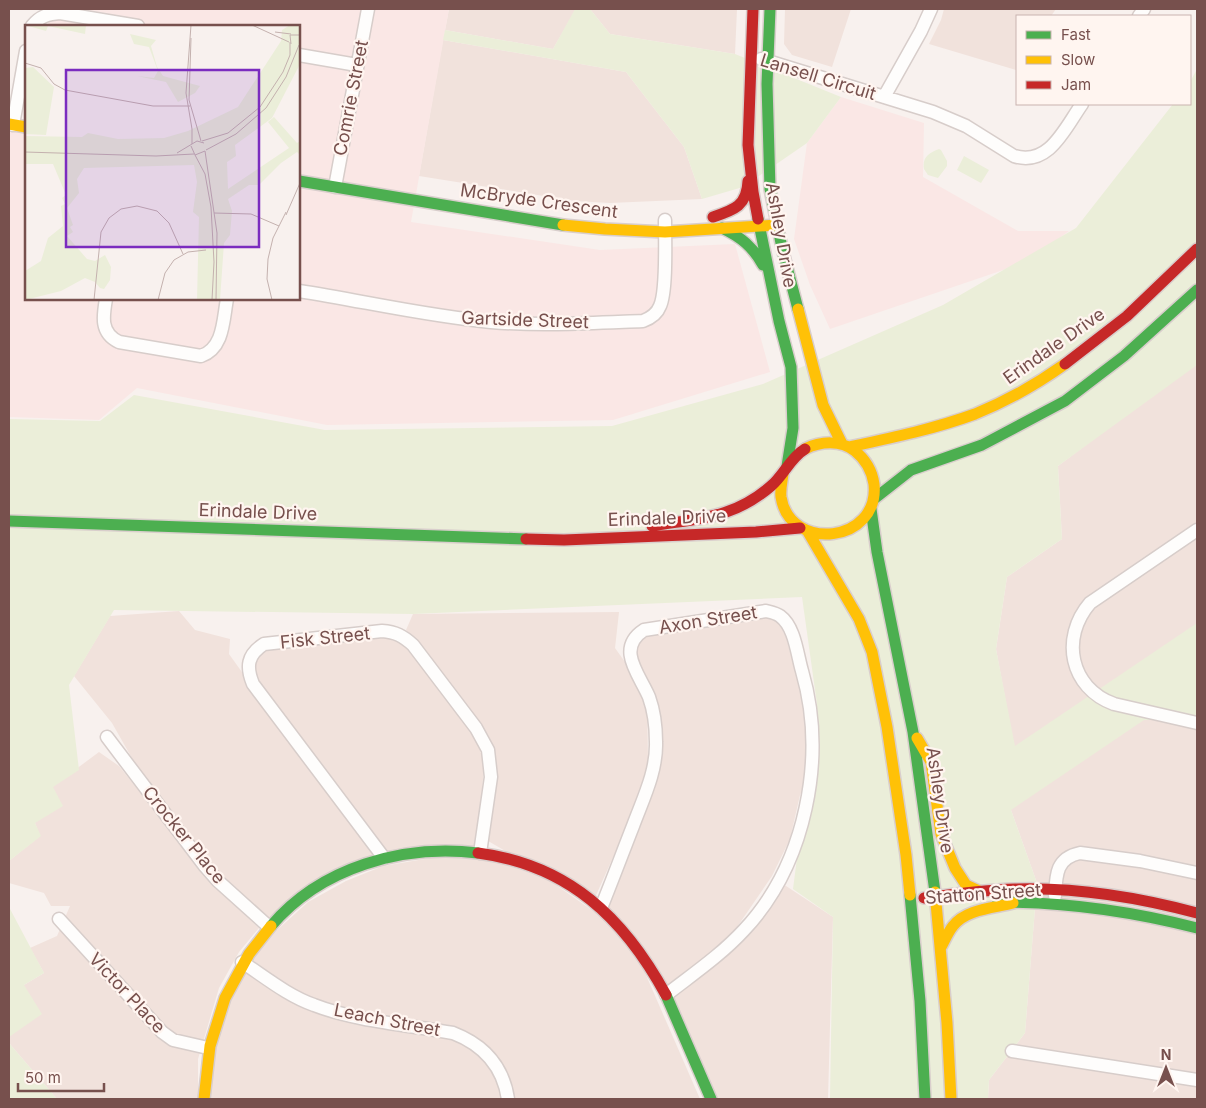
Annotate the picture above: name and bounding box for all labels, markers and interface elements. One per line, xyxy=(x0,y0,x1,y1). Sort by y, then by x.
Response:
legend xyxy=(1016,15,1191,105)
inset map xyxy=(25,25,300,300)
text: Fast xyxy=(1061,25,1091,44)
street label: Comrie Street xyxy=(329,38,372,158)
street label: Lansell Circuit xyxy=(758,49,879,104)
text: Slow xyxy=(1061,50,1095,69)
text: Jam xyxy=(1061,75,1091,94)
street label: McBryde Crescent xyxy=(459,179,619,222)
street label: Ashley Drive xyxy=(762,180,801,289)
street label: Erindale Drive xyxy=(999,303,1108,388)
street label: Gartside Street xyxy=(461,307,589,332)
street label: Erindale Drive xyxy=(198,499,318,524)
street label: Erindale Drive xyxy=(607,505,727,530)
street label: Axon Street xyxy=(657,601,759,638)
street label: Fisk Street xyxy=(279,622,371,653)
street label: Ashley Drive xyxy=(923,746,958,854)
street label: Crocker Place xyxy=(139,782,230,888)
street label: Statton Street xyxy=(924,879,1042,908)
street label: Victor Place xyxy=(85,948,170,1037)
street label: Leach Street xyxy=(332,999,442,1040)
north arrow xyxy=(1141,1043,1191,1093)
text: N xyxy=(1161,1046,1171,1063)
scale bar xyxy=(18,1060,104,1092)
text: 50 m xyxy=(25,1068,61,1087)

